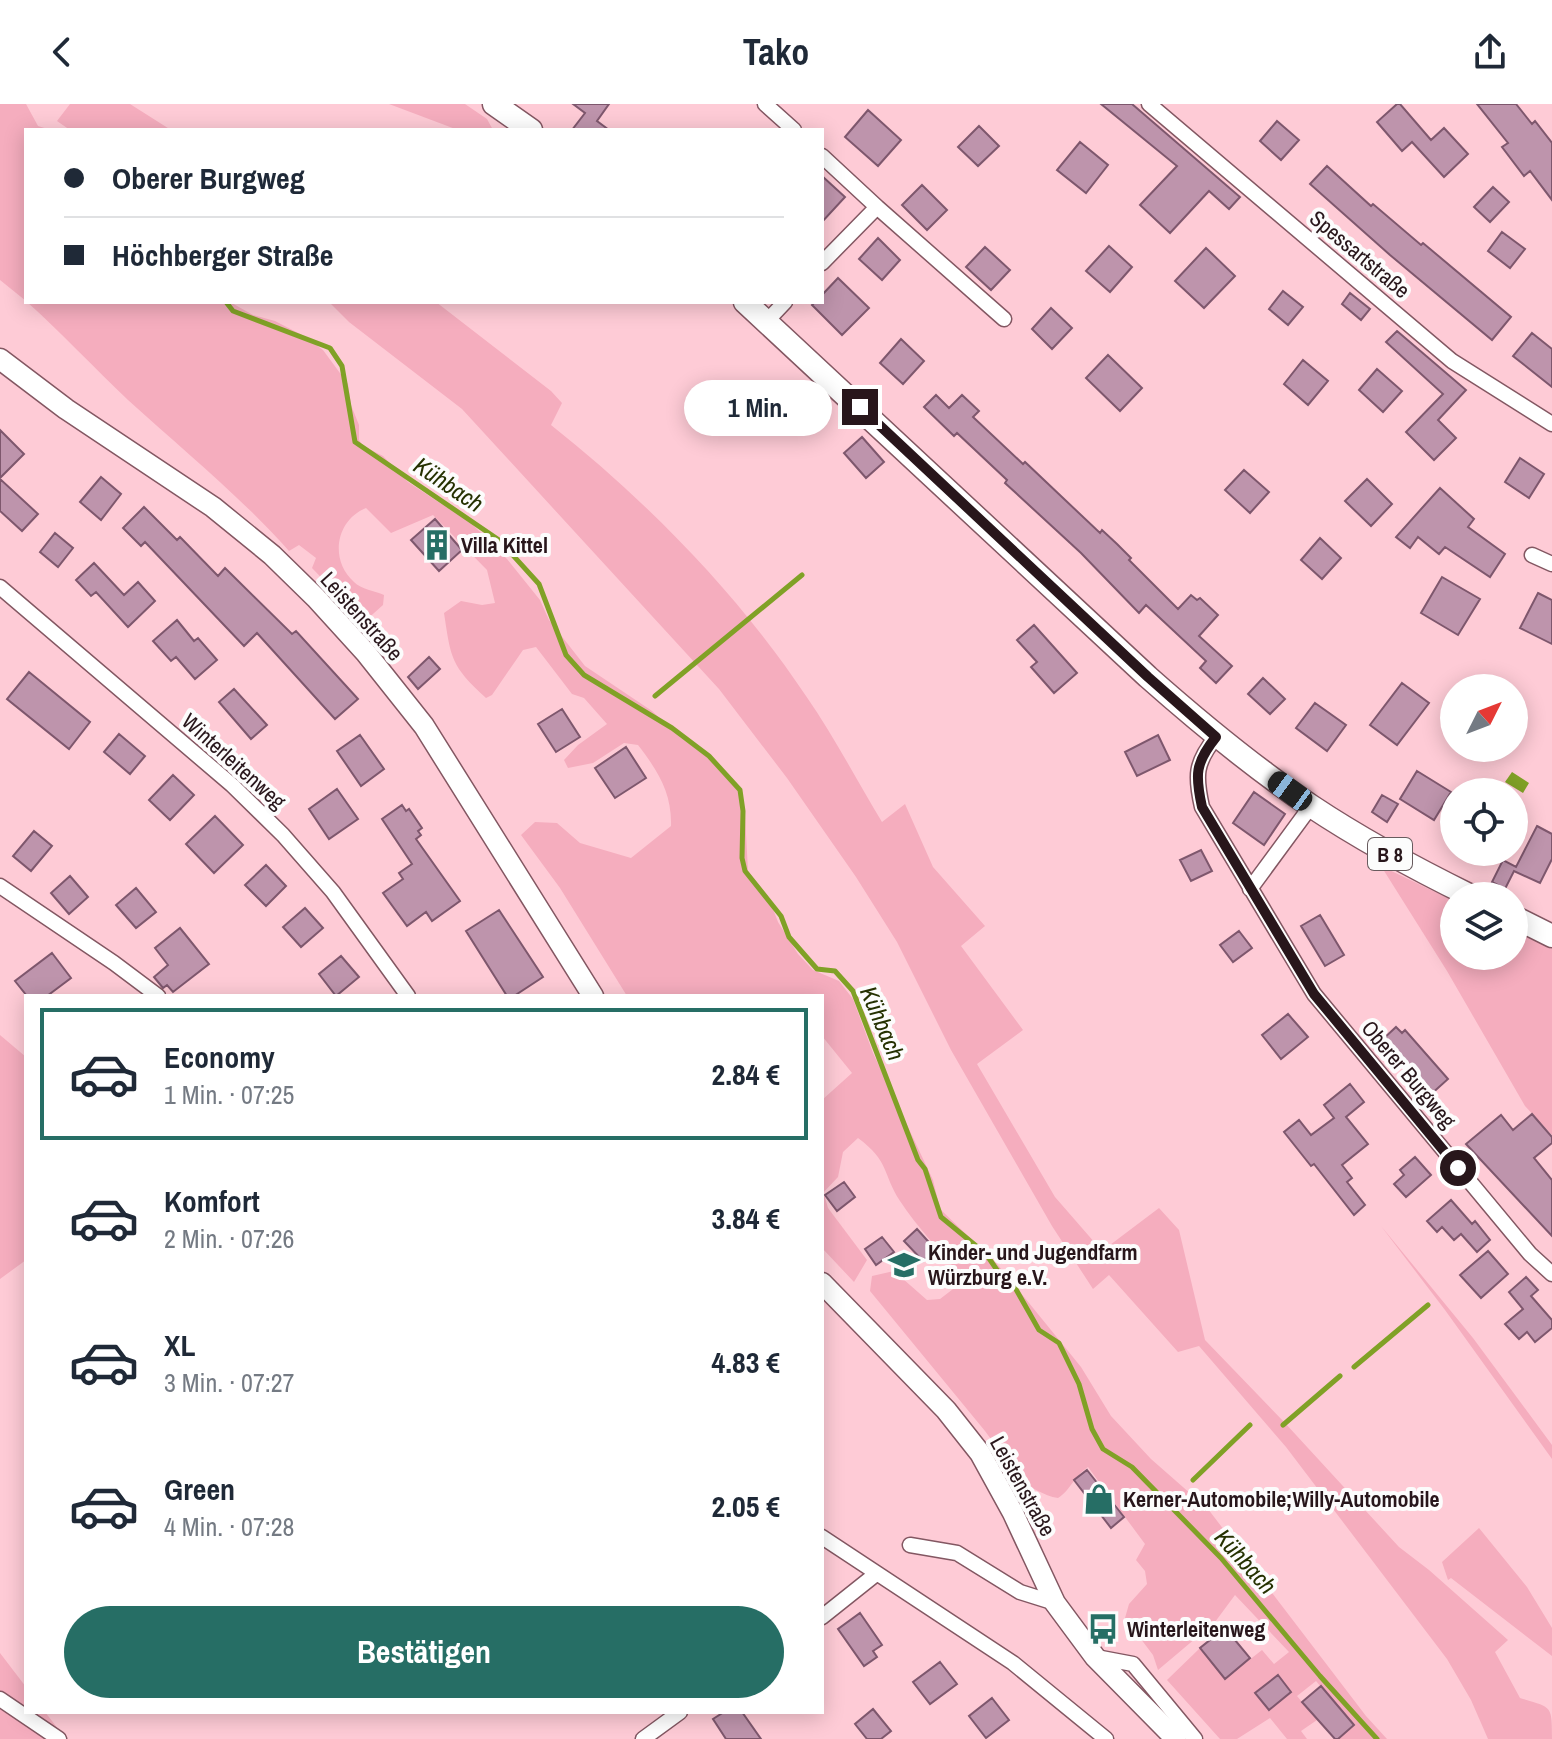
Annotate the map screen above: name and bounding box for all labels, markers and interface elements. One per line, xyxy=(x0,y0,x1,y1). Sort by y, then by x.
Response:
text: Tako xyxy=(743,28,809,76)
icon: back xyxy=(40,30,84,74)
icon: share xyxy=(1468,30,1512,74)
text: Oberer Burgweg xyxy=(112,158,305,198)
street label: Spessartstraße xyxy=(1304,203,1416,305)
text: Höchberger Straße xyxy=(112,235,333,275)
callout: 1 Min. xyxy=(684,379,832,435)
route end xyxy=(842,389,878,425)
text: 1 Min. xyxy=(728,390,788,425)
water label: Kühbach xyxy=(408,449,490,519)
building icon: Villa Kittel xyxy=(420,528,454,562)
place label: Villa Kittel xyxy=(461,530,548,560)
street label: Leistenstraße xyxy=(314,565,410,667)
north arrow xyxy=(1440,674,1528,762)
map controls xyxy=(1440,674,1528,970)
street label: Winterleitenweg xyxy=(176,706,292,816)
car xyxy=(1264,767,1316,815)
button: locate xyxy=(1440,778,1528,866)
road number: B 8 xyxy=(1368,838,1412,870)
button: layers xyxy=(1440,882,1528,970)
water label: Kühbach xyxy=(853,981,913,1065)
street label: Oberer Burgweg xyxy=(1355,1014,1463,1134)
text: Economy xyxy=(164,1037,275,1077)
icon: car xyxy=(68,1038,140,1110)
text: 2.84 € xyxy=(712,1054,780,1094)
text: 1 Min. · 07:25 xyxy=(164,1077,294,1112)
route start xyxy=(1440,1150,1476,1186)
text: Komfort xyxy=(164,1181,260,1221)
icon: car xyxy=(68,1182,140,1254)
text: 3.84 € xyxy=(712,1198,780,1238)
text: 2 Min. · 07:26 xyxy=(164,1221,294,1256)
place label: Kinder- und Jugendfarm Würzburg e.V. xyxy=(928,1237,1138,1292)
school or university icon: Kinder- und Jugendfarm Würzburg e.V. xyxy=(887,1248,921,1282)
text: XL xyxy=(164,1325,195,1365)
icon: car xyxy=(68,1326,140,1398)
text: 4.83 € xyxy=(712,1342,780,1382)
text: 3 Min. · 07:27 xyxy=(164,1365,294,1400)
street label: Leistenstraße xyxy=(983,1430,1063,1542)
text: Green xyxy=(164,1469,235,1509)
icon: car xyxy=(68,1470,140,1542)
shop icon: Kerner-Automobile;Willy-Automobile xyxy=(1082,1482,1116,1516)
place label: Kerner-Automobile;Willy-Automobile xyxy=(1123,1484,1440,1514)
text: 2.05 € xyxy=(712,1486,780,1526)
text: 4 Min. · 07:28 xyxy=(164,1509,294,1544)
water label: Kühbach xyxy=(1208,1521,1284,1601)
button: Bestätigen xyxy=(64,1606,784,1698)
bus stop icon: Winterleitenweg xyxy=(1086,1612,1120,1646)
place label: Winterleitenweg xyxy=(1127,1614,1265,1644)

